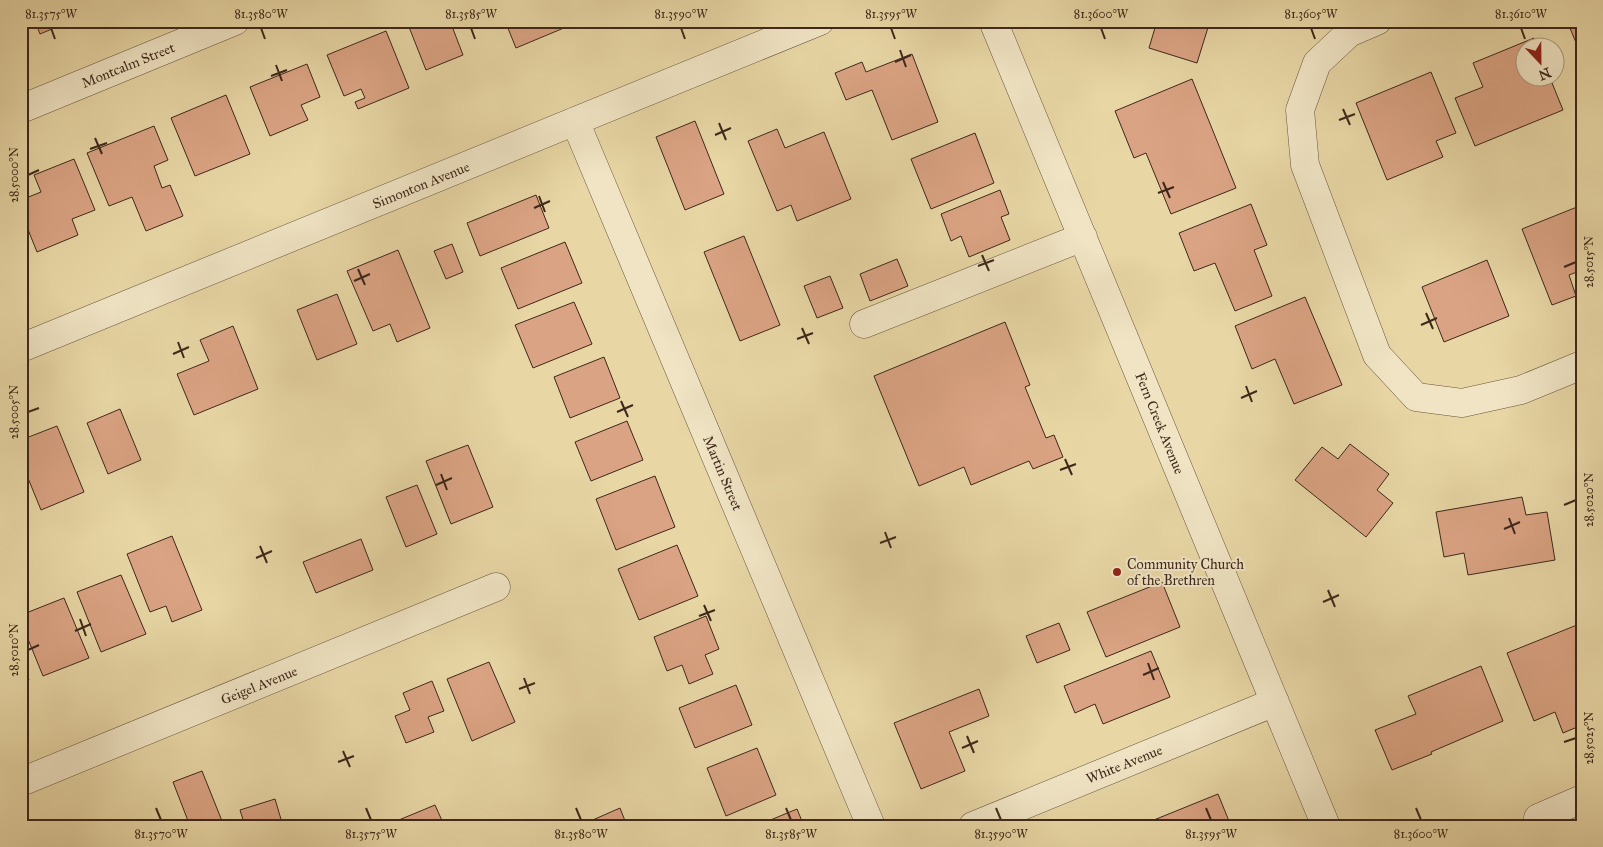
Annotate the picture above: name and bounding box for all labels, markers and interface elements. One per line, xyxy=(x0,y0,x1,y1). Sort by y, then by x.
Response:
text: 81.3575°W xyxy=(25,7,77,21)
text: 81.3580°W xyxy=(234,7,288,21)
text: 81.3585°W xyxy=(445,7,497,21)
text: 81.3590°W xyxy=(654,7,708,21)
text: 81.3595°W xyxy=(865,7,917,21)
text: 81.3600°W xyxy=(1074,7,1129,21)
text: 81.3605°W xyxy=(1285,7,1338,21)
text: 81.3610°W xyxy=(1495,7,1548,21)
north arrow xyxy=(1516,38,1566,88)
street label: Montcalm Street xyxy=(79,39,177,92)
text: N xyxy=(1536,63,1553,84)
text: 28.5000°N xyxy=(7,147,21,203)
street label: Simonton Avenue xyxy=(370,158,472,213)
text: 28.5015°N xyxy=(1582,236,1596,288)
street label: Fern Creek Avenue xyxy=(1131,370,1188,477)
text: 28.5005°N xyxy=(7,385,21,439)
street label: Martin Street xyxy=(699,433,746,513)
text: 28.5020°N xyxy=(1582,473,1596,527)
place label: Community Church of the Brethren xyxy=(1127,556,1244,589)
marker: Community Church of the Brethren xyxy=(1111,566,1123,578)
text: 28.5010°N xyxy=(7,623,21,677)
street label: Geigel Avenue xyxy=(218,662,300,709)
text: 28.5025°N xyxy=(1582,711,1596,765)
street label: White Avenue xyxy=(1084,741,1165,787)
text: 81.3570°W xyxy=(134,827,188,841)
text: 81.3575°W xyxy=(345,827,397,841)
text: 81.3580°W xyxy=(554,827,608,841)
text: 81.3585°W xyxy=(765,827,817,841)
text: 81.3590°W xyxy=(974,827,1028,841)
text: 81.3595°W xyxy=(1185,827,1237,841)
text: 81.3600°W xyxy=(1394,827,1449,841)

